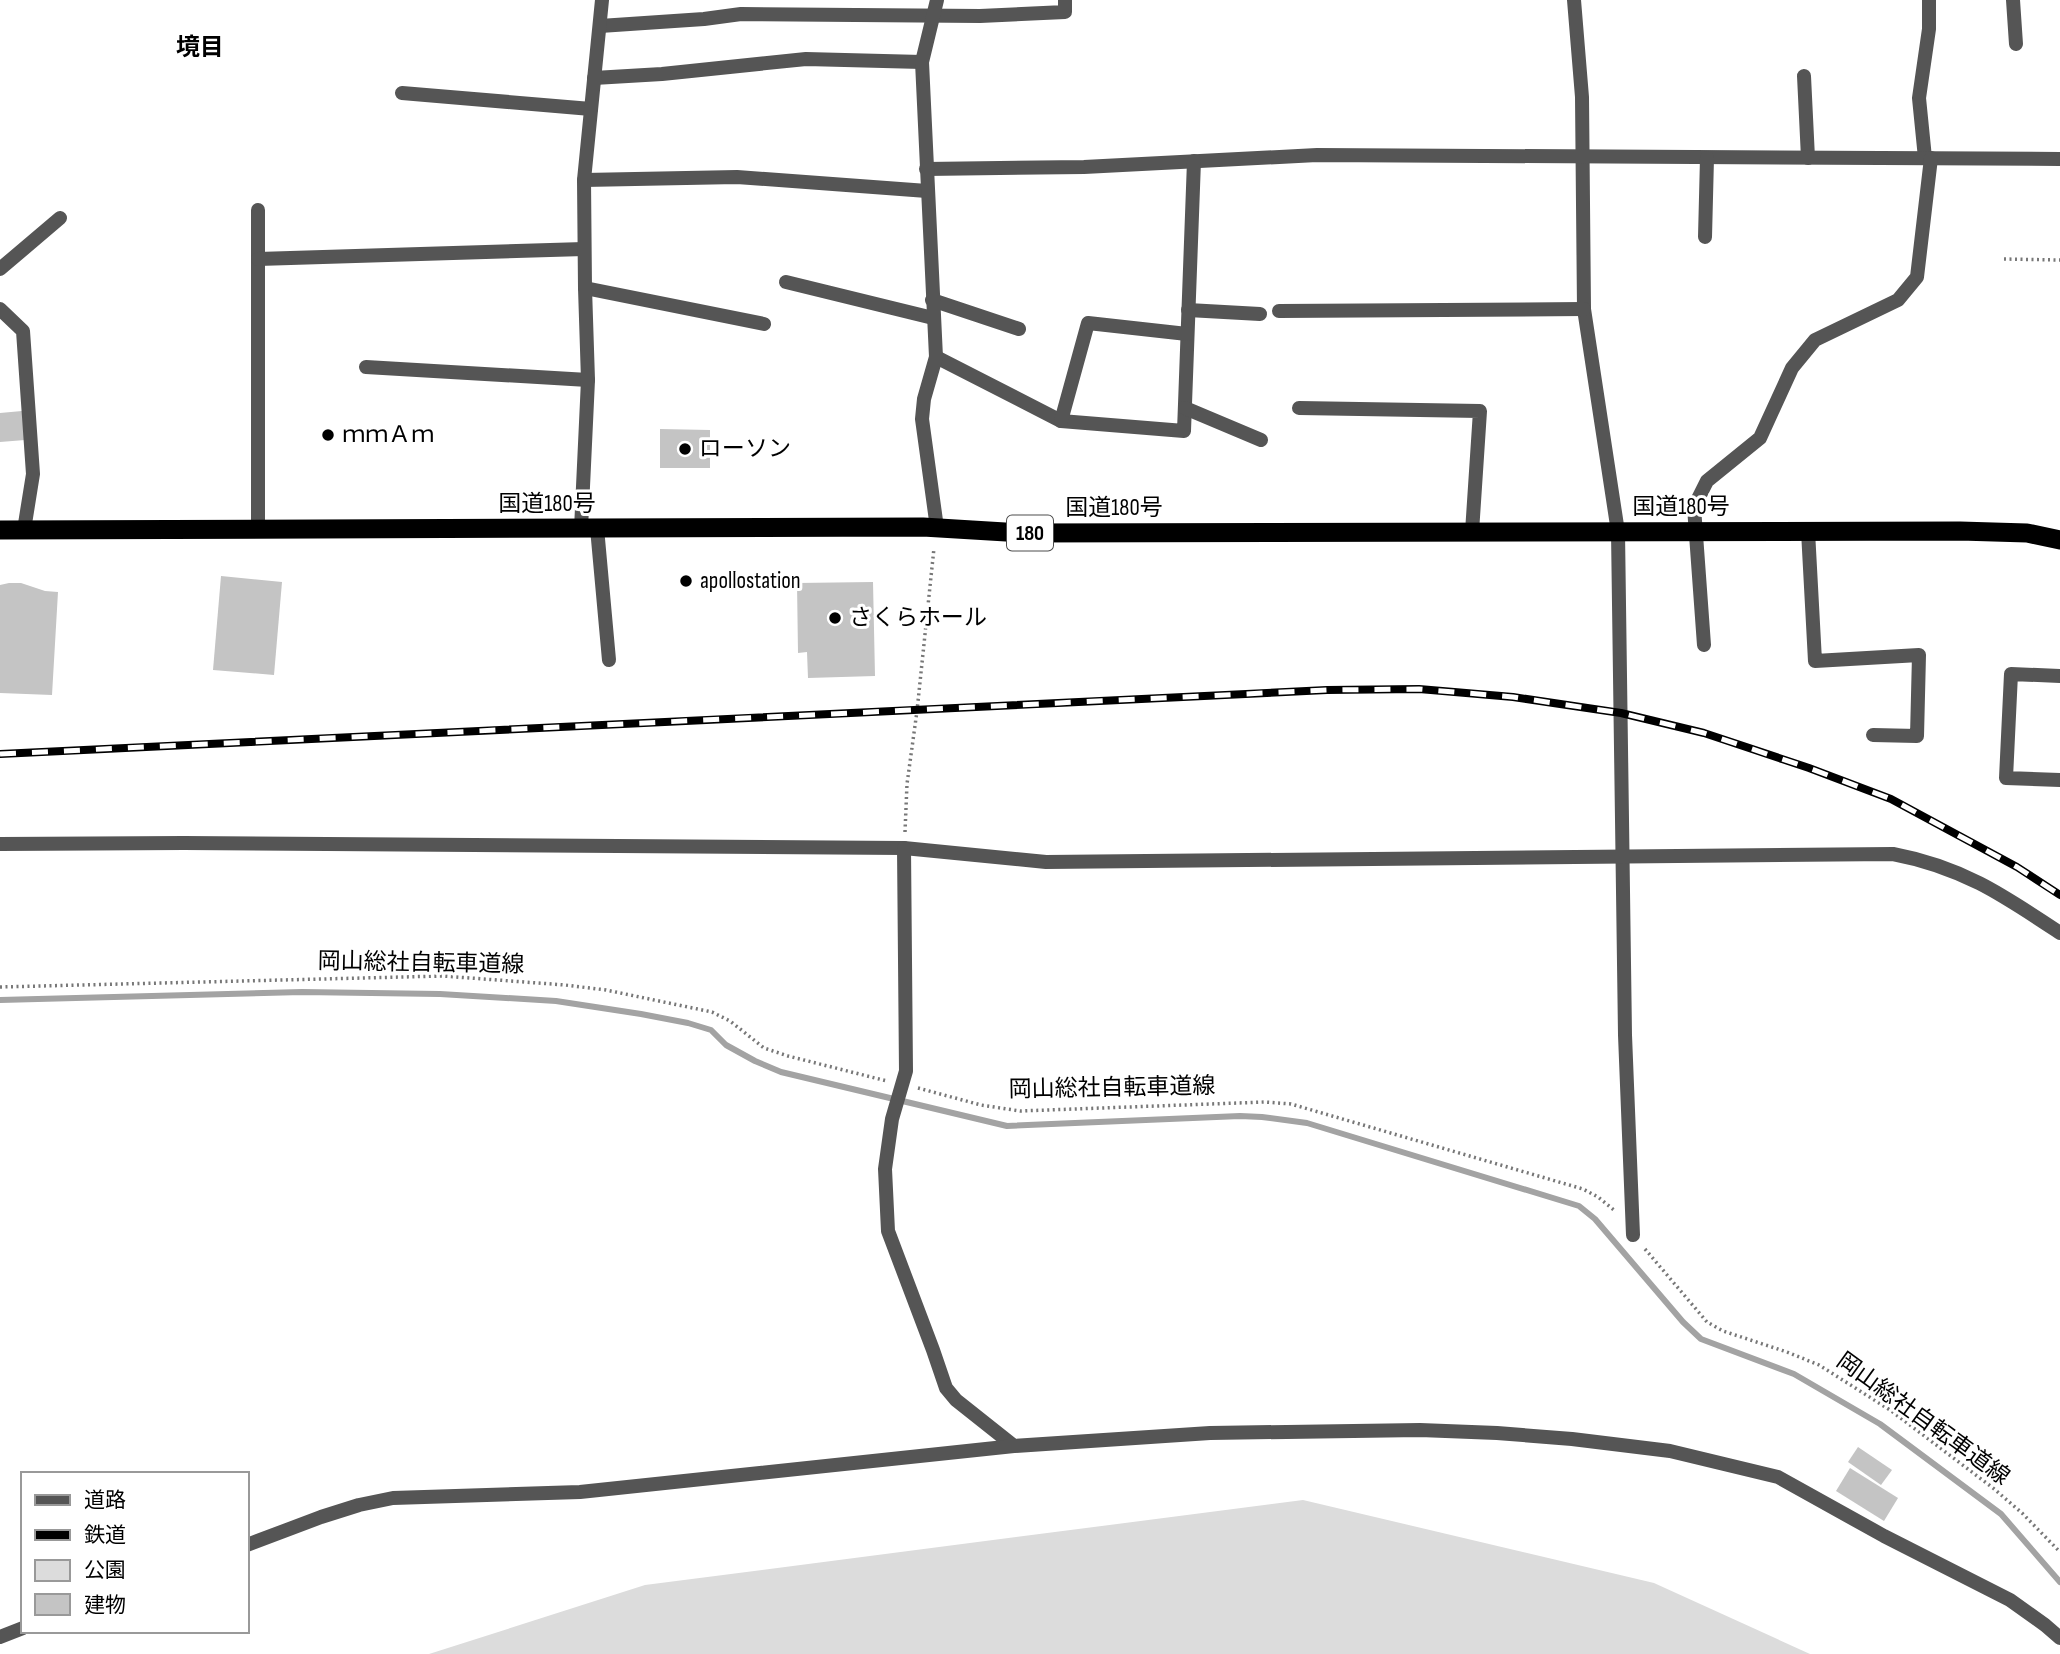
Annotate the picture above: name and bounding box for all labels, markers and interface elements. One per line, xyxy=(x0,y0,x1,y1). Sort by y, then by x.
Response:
district label: 境目 xyxy=(176,33,224,62)
place label: ｍｍＡｍ xyxy=(342,421,434,449)
marker: ｍｍＡｍ xyxy=(320,427,336,443)
place label: ローソン xyxy=(699,435,791,463)
marker: ローソン xyxy=(677,441,693,457)
street label: 国道180号 xyxy=(498,490,596,518)
street label: 国道180号 xyxy=(1632,493,1730,521)
street label: 国道180号 xyxy=(1065,494,1163,522)
road number: 180 xyxy=(1007,516,1053,550)
place label: apollostation xyxy=(700,567,801,595)
marker: apollostation xyxy=(678,573,694,589)
place label: さくらホール xyxy=(849,604,987,632)
marker: さくらホール xyxy=(827,610,843,626)
street label: 岡山総社自転車道線 xyxy=(317,947,525,979)
street label: 岡山総社自転車道線 xyxy=(1008,1072,1216,1104)
street label: 岡山総社自転車道線 xyxy=(1831,1347,2015,1491)
legend xyxy=(21,1472,248,1633)
text: 道路 xyxy=(84,1488,126,1513)
text: 鉄道 xyxy=(84,1523,126,1548)
text: 公園 xyxy=(84,1558,126,1583)
text: 建物 xyxy=(84,1593,126,1618)

